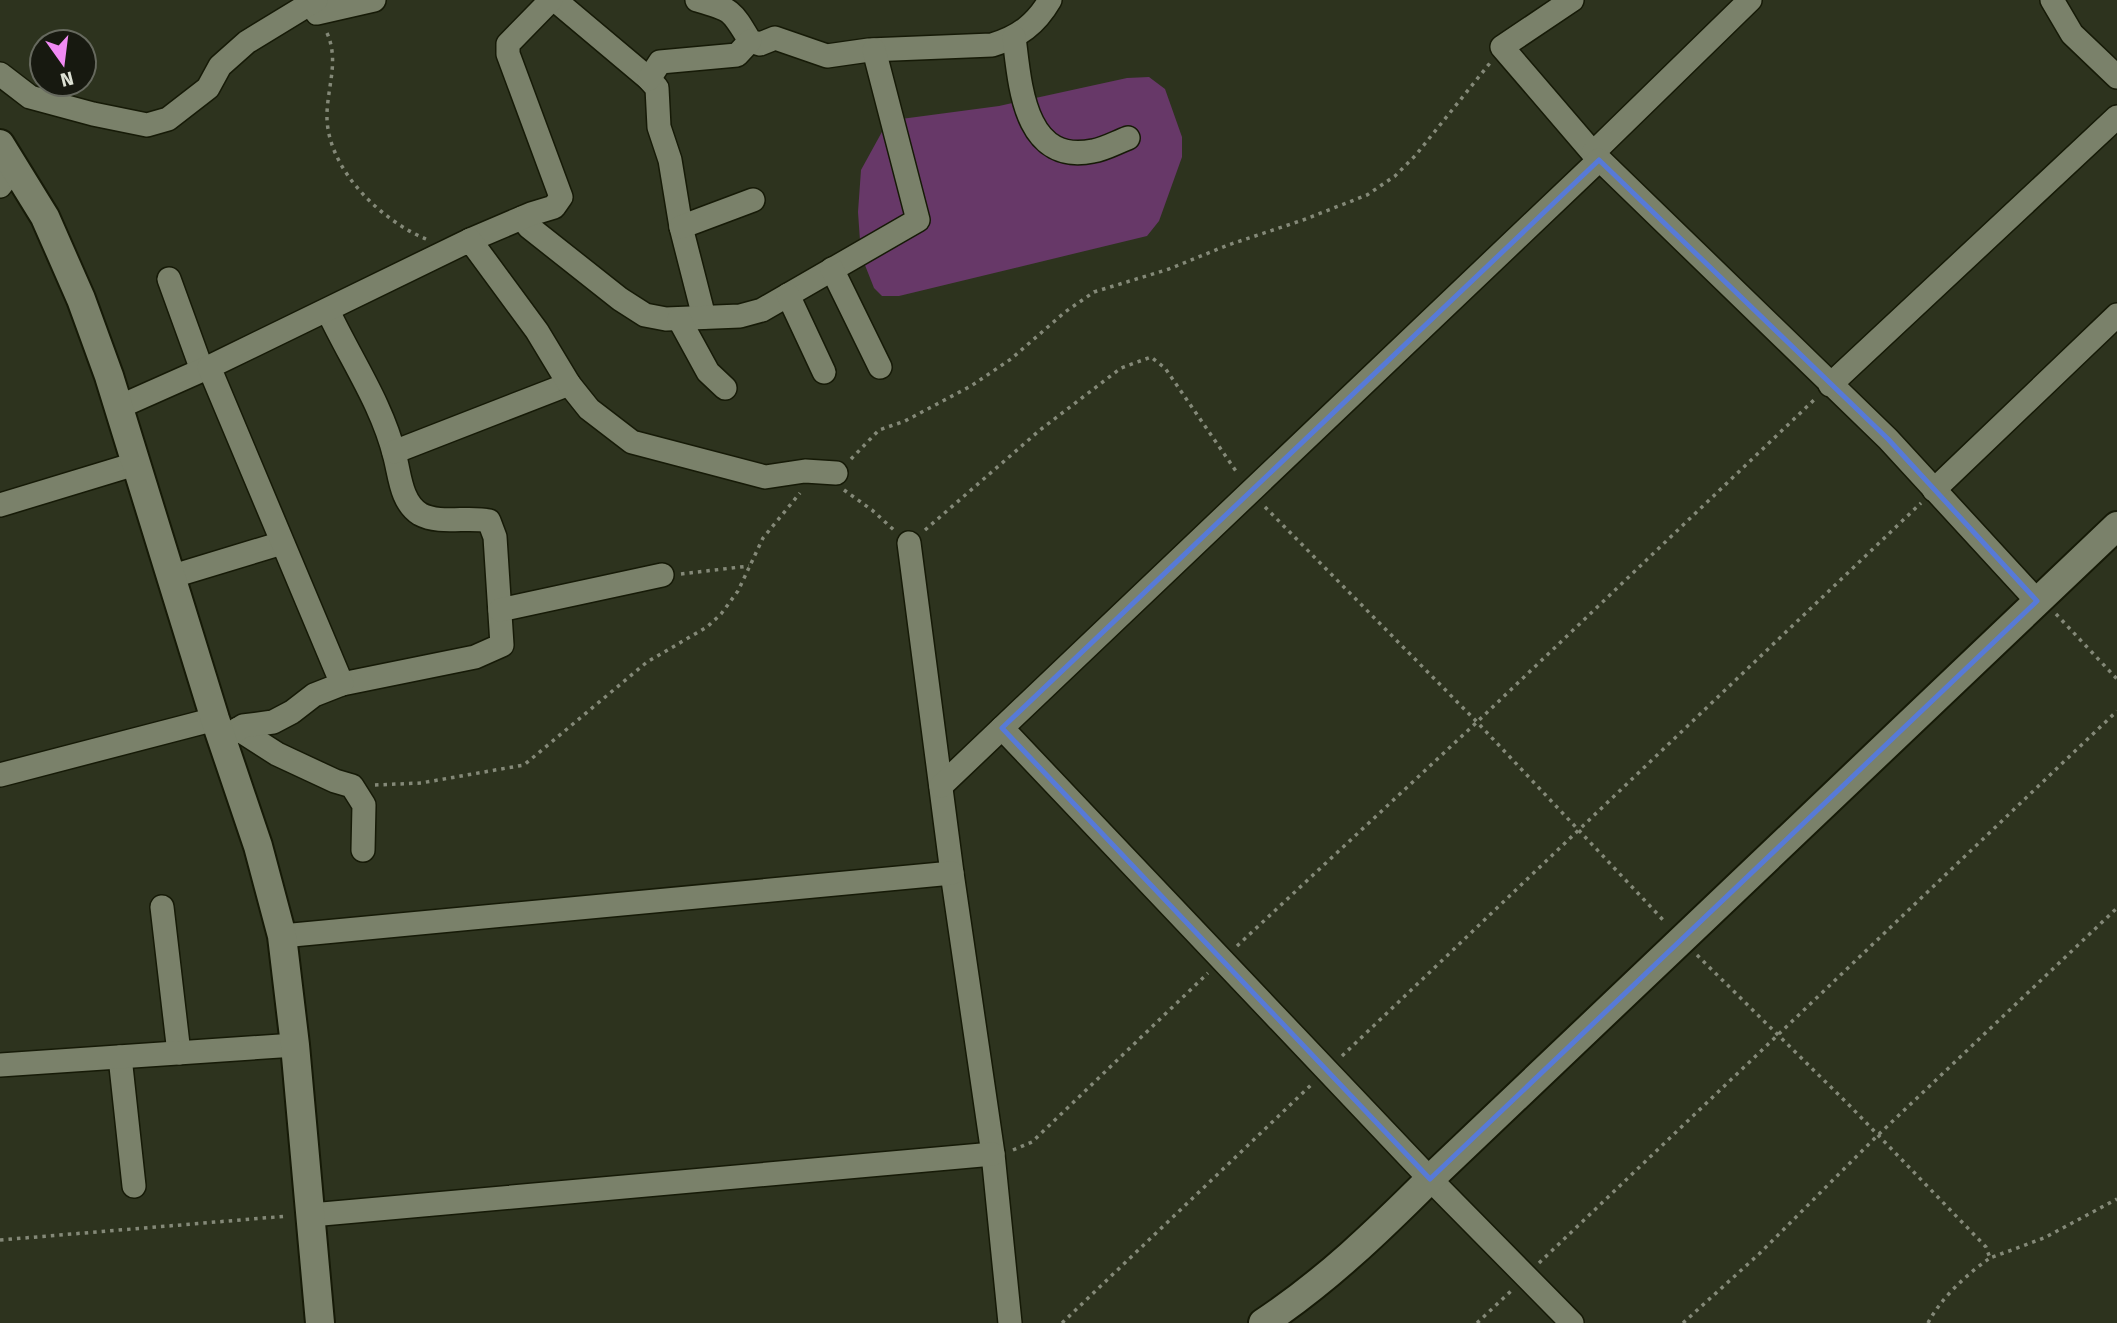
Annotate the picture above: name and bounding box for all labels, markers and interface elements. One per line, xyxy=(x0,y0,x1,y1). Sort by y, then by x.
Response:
north arrow xyxy=(28,28,98,98)
text: N xyxy=(58,66,76,92)

